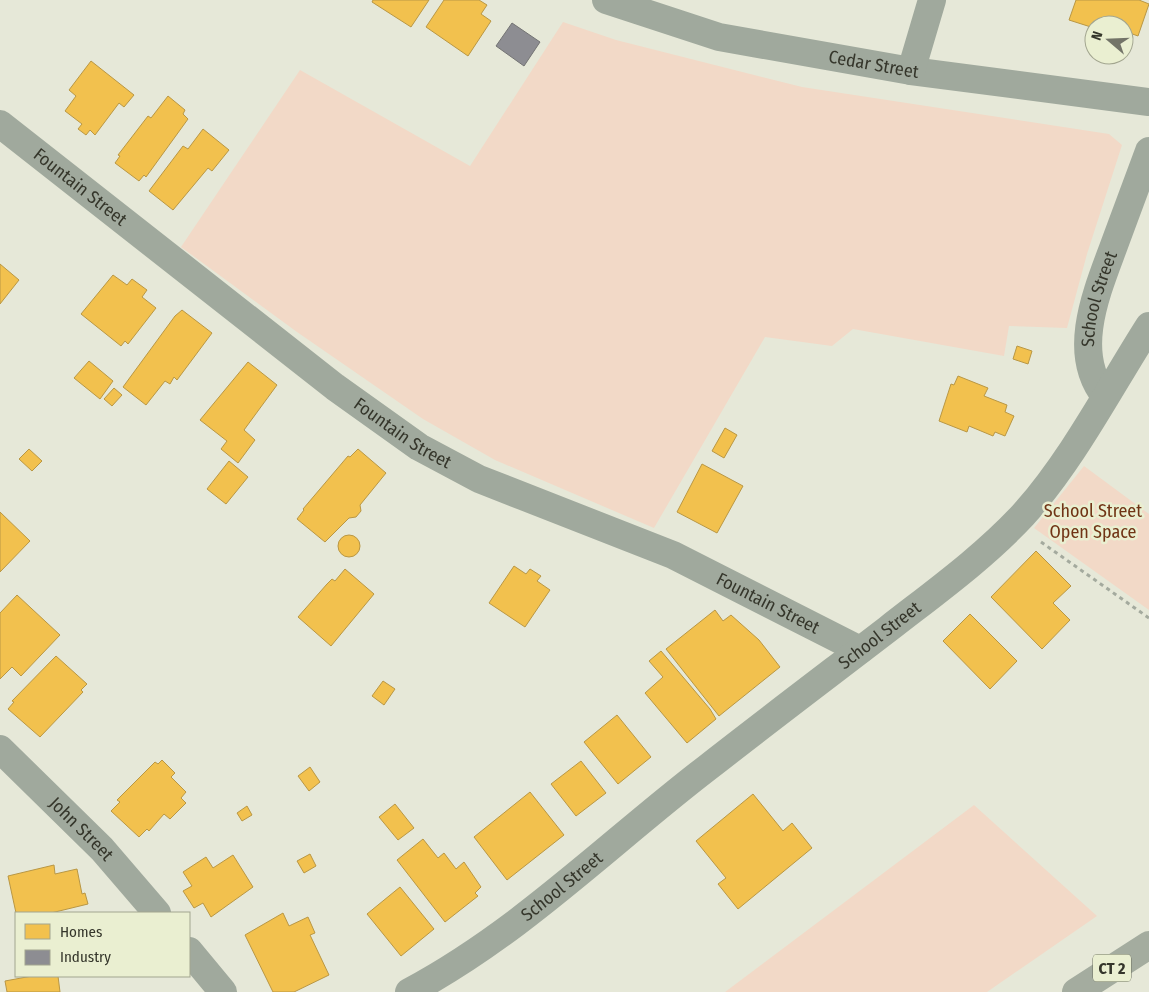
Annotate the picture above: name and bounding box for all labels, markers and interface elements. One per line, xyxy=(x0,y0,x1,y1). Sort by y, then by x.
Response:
north arrow xyxy=(1084,15,1134,65)
text: N xyxy=(1088,29,1107,43)
street label: Cedar Street xyxy=(827,46,920,83)
street label: Fountain Street xyxy=(29,143,131,231)
street label: School Street xyxy=(1077,248,1122,347)
street label: Fountain Street xyxy=(349,393,455,473)
park label: School Street Open Space xyxy=(1044,500,1142,543)
street label: Fountain Street xyxy=(713,568,823,639)
street label: School Street xyxy=(834,597,925,674)
street label: John Street xyxy=(44,792,118,865)
street label: School Street xyxy=(517,847,607,926)
legend xyxy=(15,912,190,977)
text: Homes xyxy=(60,923,102,941)
text: Industry xyxy=(60,948,111,966)
road number: CT 2 xyxy=(1093,954,1131,981)

